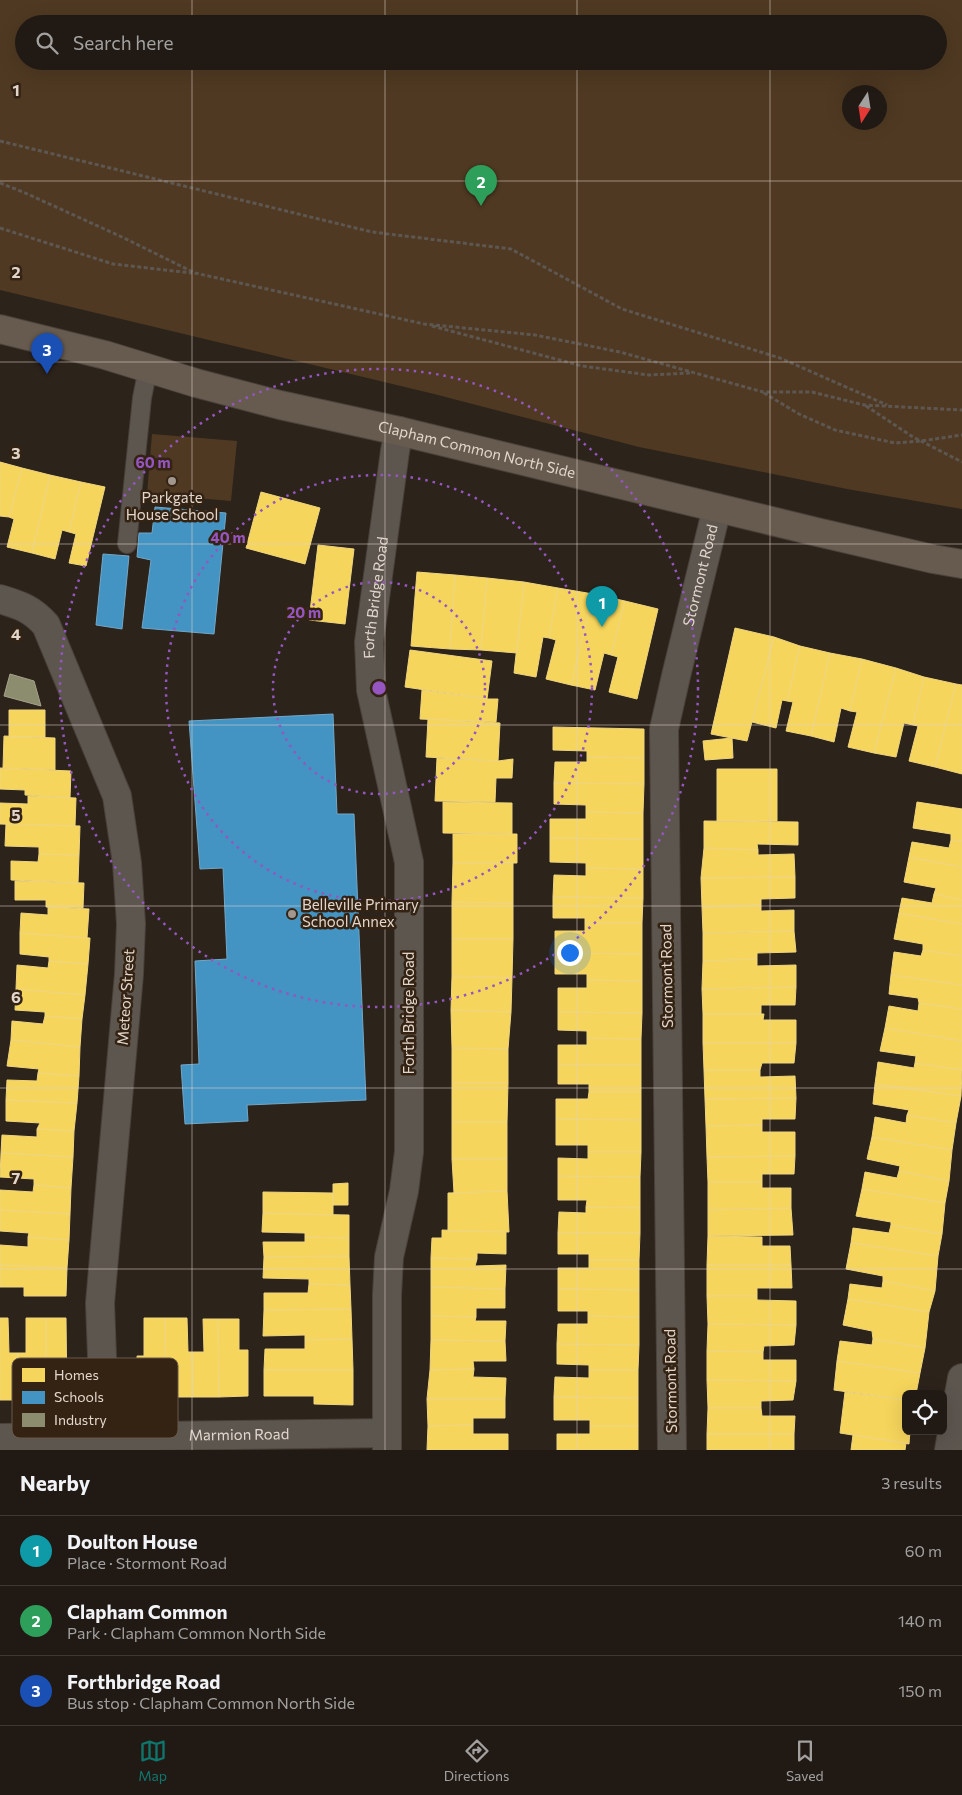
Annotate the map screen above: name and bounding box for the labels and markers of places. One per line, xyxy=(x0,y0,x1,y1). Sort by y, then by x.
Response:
pin: 2 xyxy=(465,165,497,206)
pin: 3 xyxy=(31,333,63,374)
marker: Parkgate House School xyxy=(166,475,178,487)
place label: Parkgate House School xyxy=(126,488,218,523)
pin: 1 xyxy=(586,586,618,627)
centre of rings xyxy=(370,679,388,697)
place label: Belleville Primary School Annex xyxy=(302,895,419,930)
marker: Belleville Primary School Annex xyxy=(286,908,298,920)

